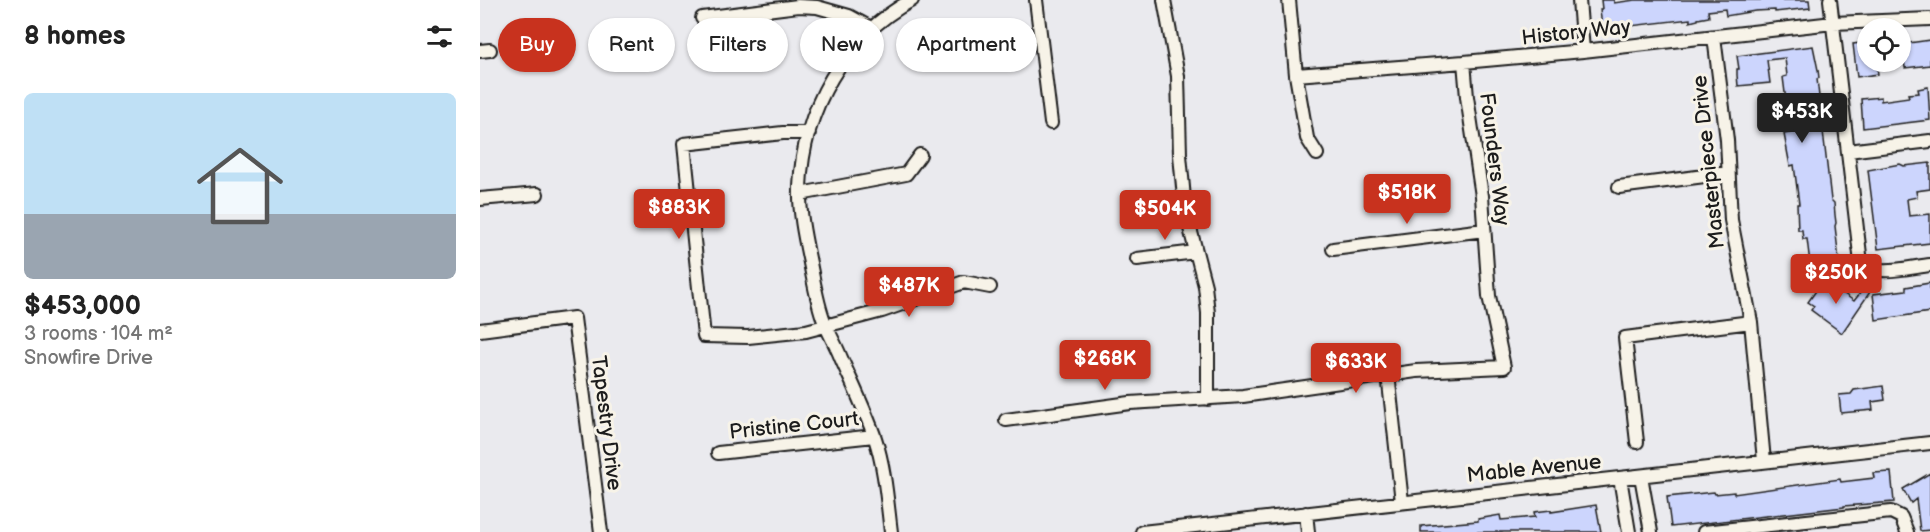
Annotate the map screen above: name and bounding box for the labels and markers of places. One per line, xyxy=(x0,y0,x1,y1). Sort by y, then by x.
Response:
pin: $453K xyxy=(1760,93,1844,144)
pin: $518K xyxy=(1365,174,1449,225)
pin: $883K xyxy=(637,189,721,240)
pin: $504K xyxy=(1123,190,1207,241)
pin: $250K xyxy=(1794,254,1878,305)
pin: $487K xyxy=(867,267,951,318)
pin: $268K xyxy=(1063,340,1147,391)
pin: $633K xyxy=(1314,343,1398,394)

